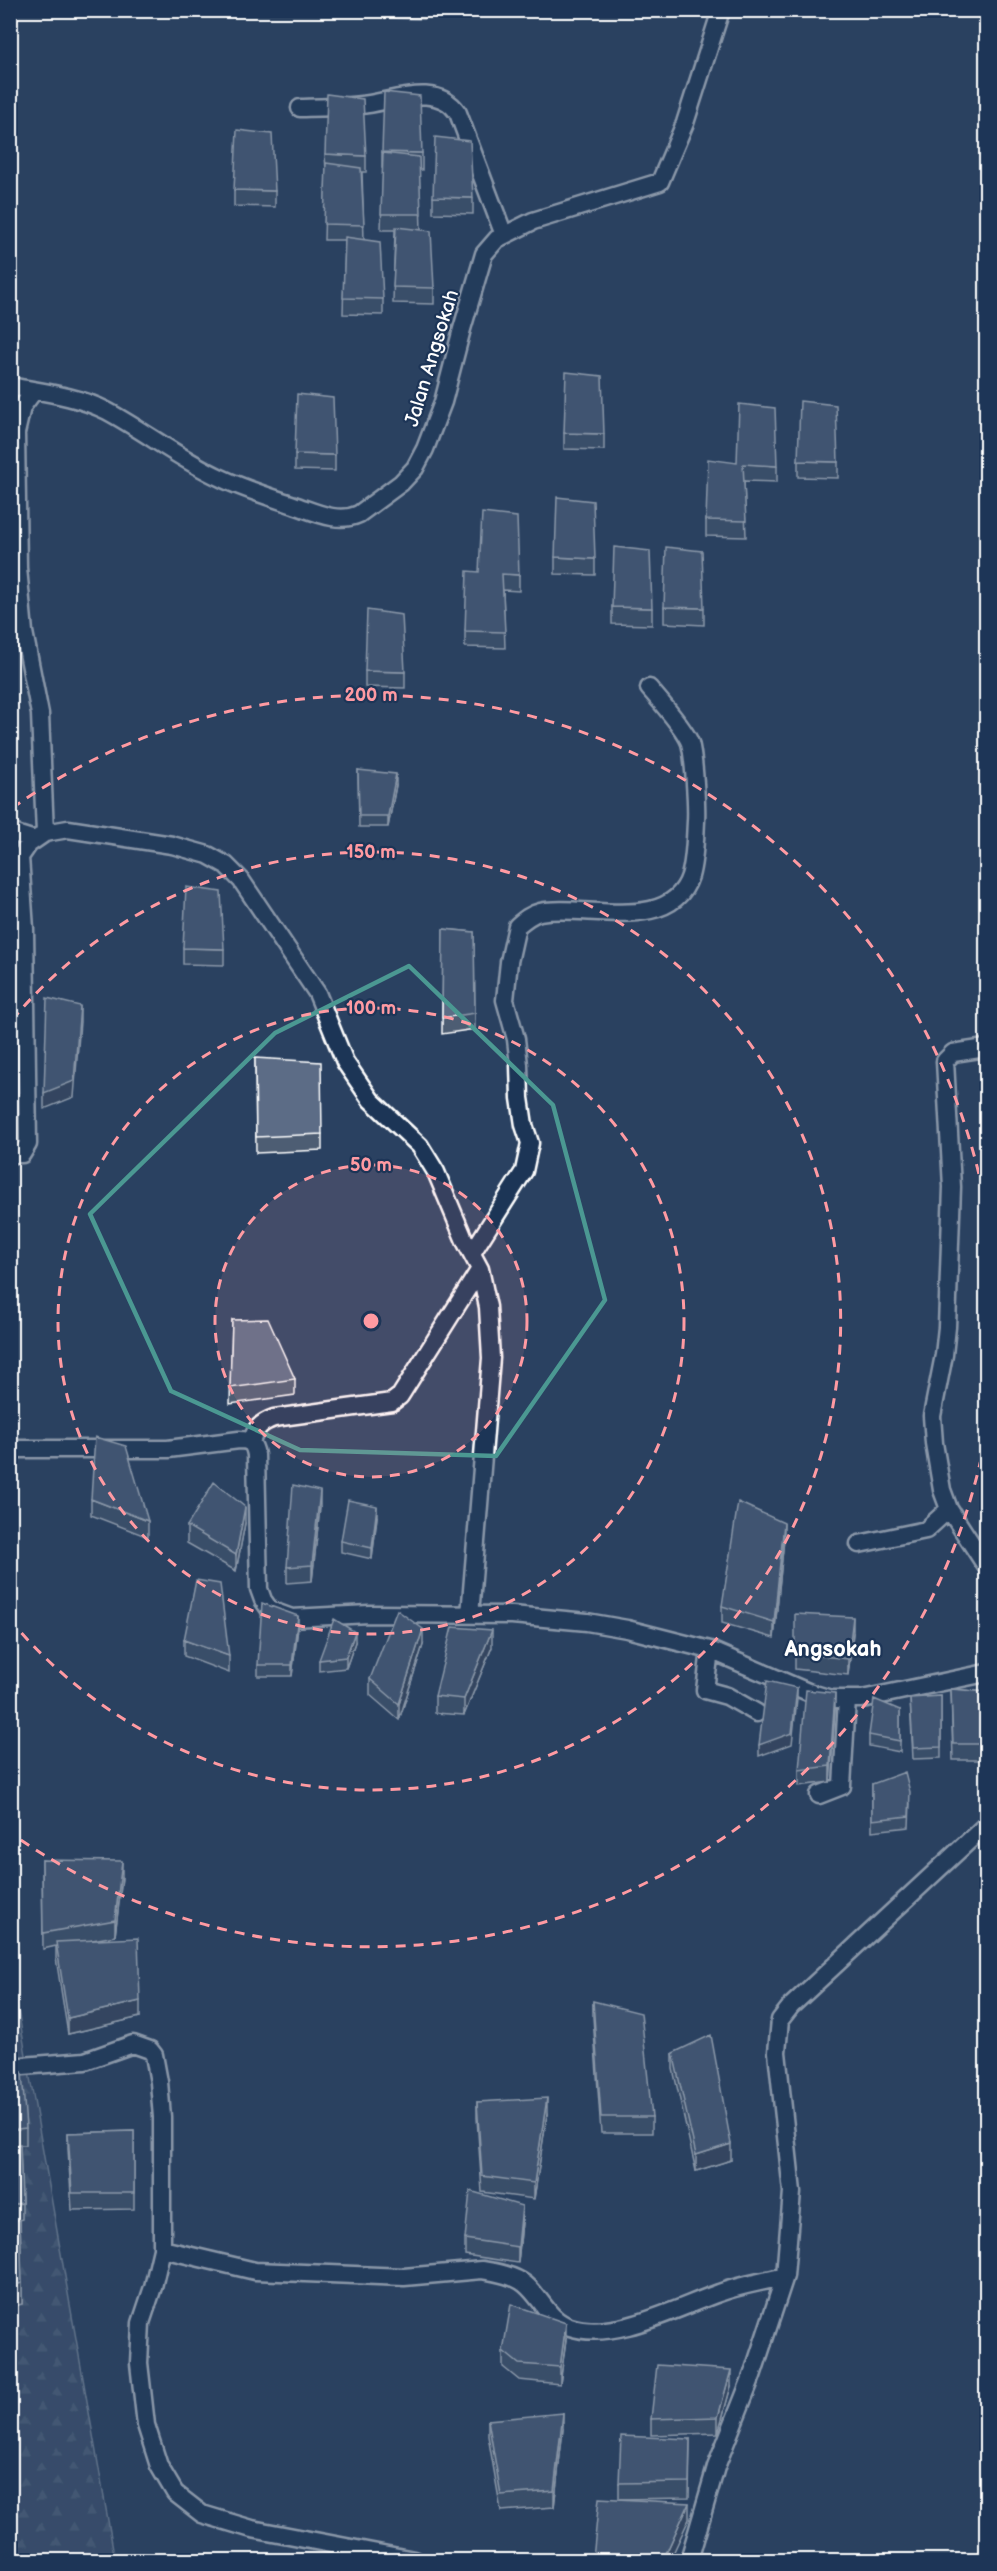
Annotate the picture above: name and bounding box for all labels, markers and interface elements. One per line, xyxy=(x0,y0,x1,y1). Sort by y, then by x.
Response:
street label: Jalan Angsokah xyxy=(400,287,464,430)
text: 200 m xyxy=(344,685,398,706)
text: 150 m xyxy=(346,842,396,863)
text: 100 m xyxy=(346,998,396,1019)
text: 50 m xyxy=(350,1155,392,1176)
centre of rings xyxy=(361,1311,381,1331)
district label: Angsokah xyxy=(784,1636,881,1663)

